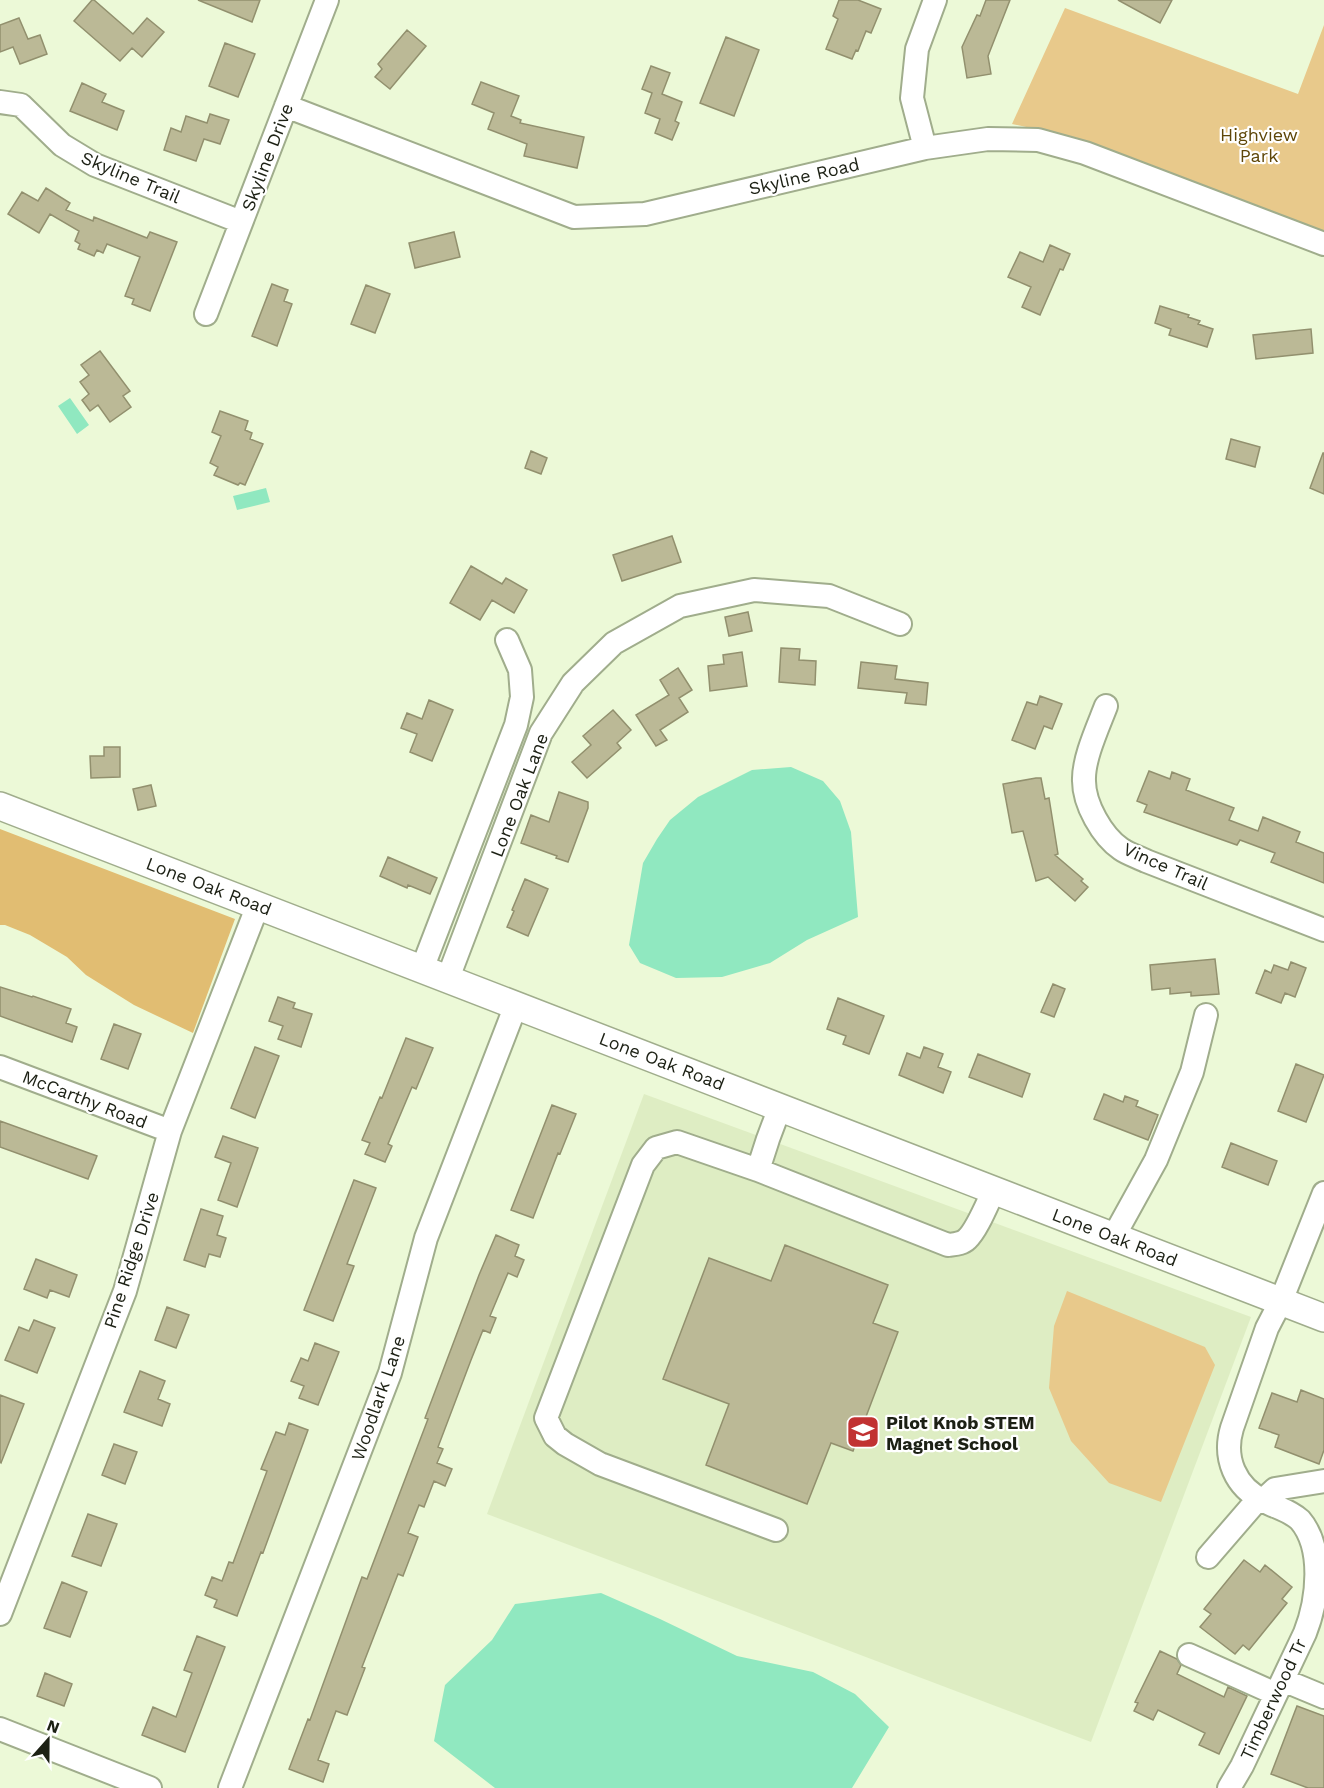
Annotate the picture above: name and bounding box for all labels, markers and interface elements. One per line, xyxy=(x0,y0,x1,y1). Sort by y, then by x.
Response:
street label: Skyline Drive xyxy=(237,100,297,214)
park label: Highview Park xyxy=(1220,124,1298,166)
street label: Skyline Trail xyxy=(78,147,184,208)
street label: Skyline Road xyxy=(747,153,861,199)
street label: Lone Oak Lane xyxy=(486,730,552,860)
street label: Vince Trail xyxy=(1120,838,1212,894)
street label: Lone Oak Road xyxy=(143,852,275,920)
street label: Lone Oak Road xyxy=(596,1027,728,1095)
street label: McCarthy Road xyxy=(20,1066,150,1132)
street label: Pine Ridge Drive xyxy=(99,1189,163,1331)
street label: Lone Oak Road xyxy=(1049,1203,1181,1271)
street label: Woodlark Lane xyxy=(347,1333,409,1463)
place label: Pilot Knob STEM Magnet School xyxy=(886,1412,1035,1454)
school or university icon: Pilot Knob STEM Magnet School xyxy=(845,1414,881,1450)
street label: Timberwood Tr xyxy=(1236,1635,1310,1763)
north arrow xyxy=(18,1710,78,1770)
text: N xyxy=(44,1715,62,1737)

